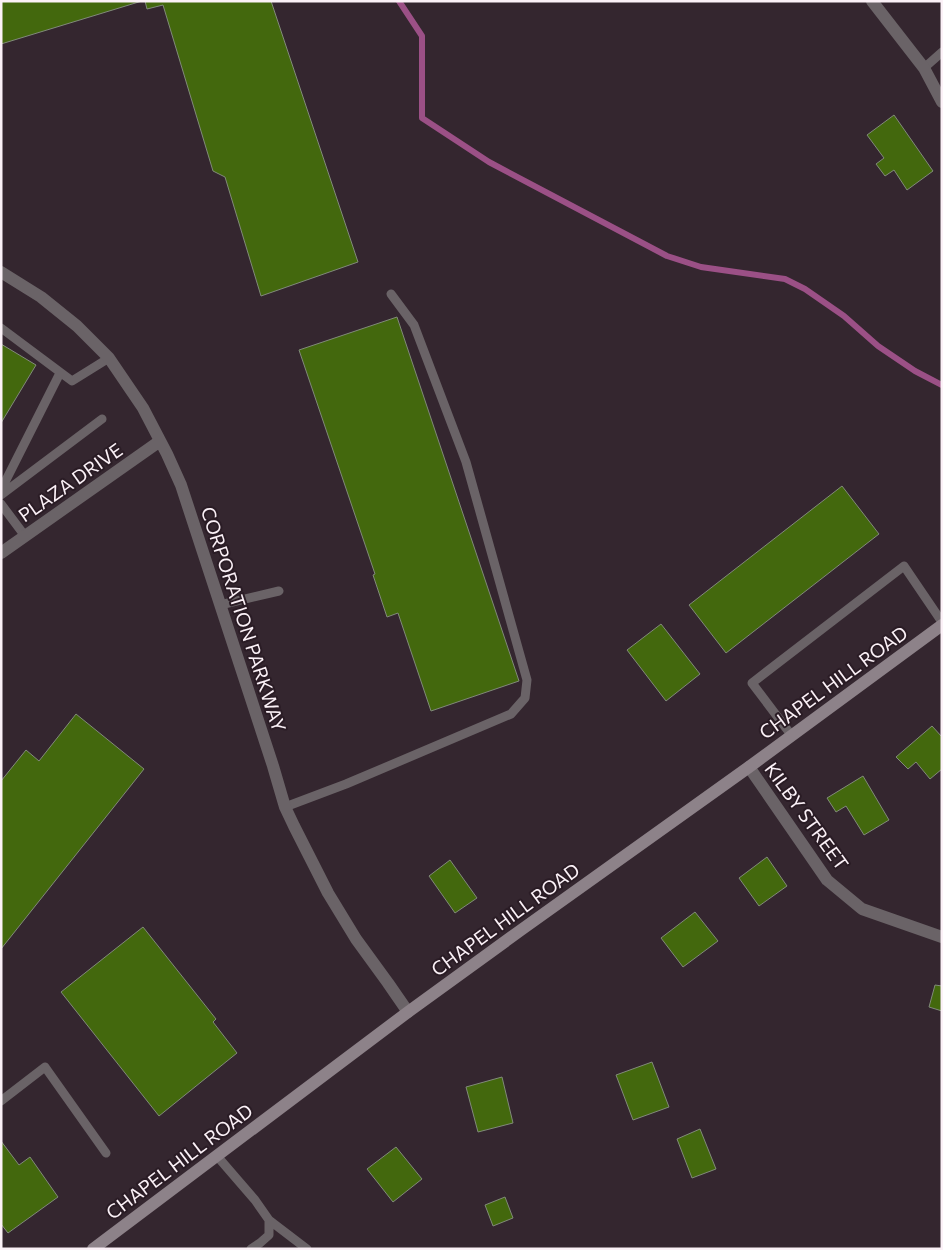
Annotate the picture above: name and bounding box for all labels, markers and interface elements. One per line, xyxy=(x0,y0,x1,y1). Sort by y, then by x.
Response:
street label: PLAZA DRIVE xyxy=(14,438,126,526)
street label: CORPORATION PARKWAY xyxy=(197,504,291,734)
street label: CHAPEL HILL ROAD xyxy=(754,621,912,743)
street label: KILBY STREET xyxy=(760,758,854,874)
street label: CHAPEL HILL ROAD xyxy=(426,858,584,980)
street label: CHAPEL HILL ROAD xyxy=(101,1098,257,1224)

